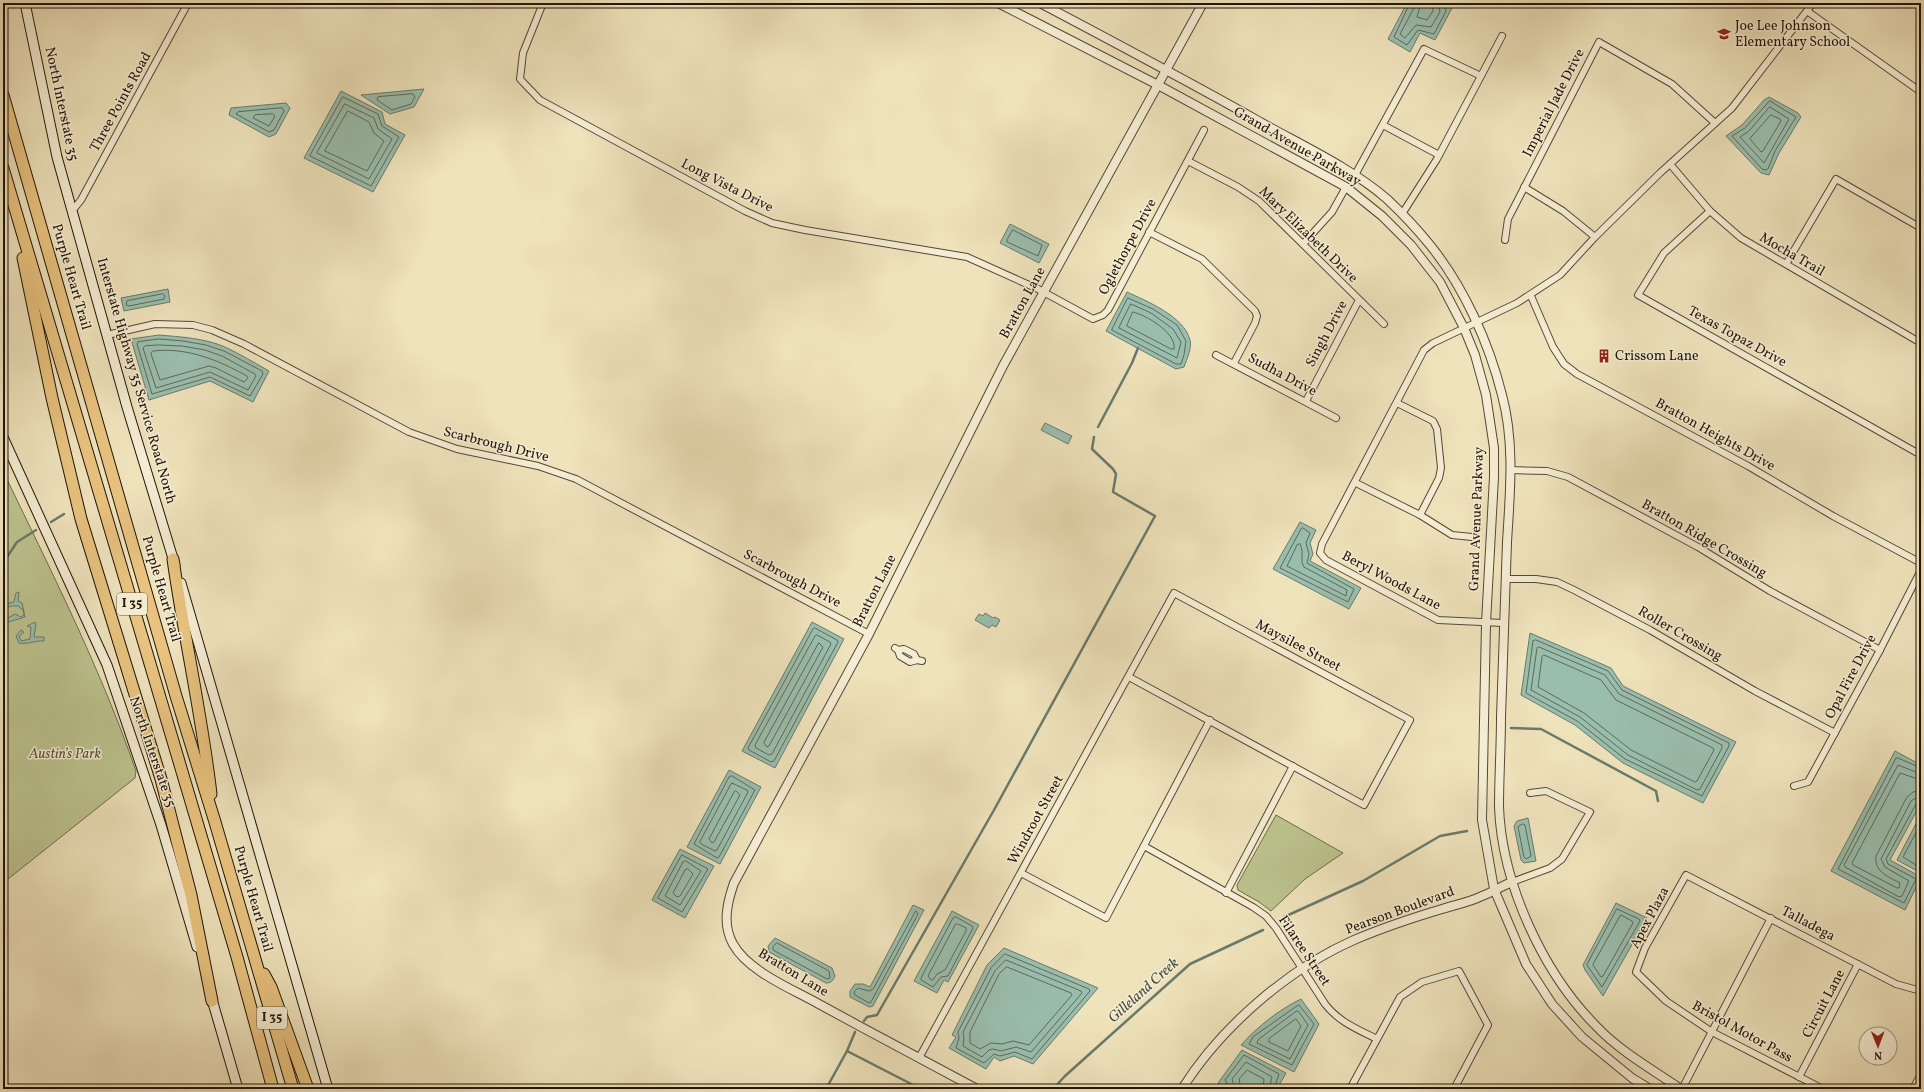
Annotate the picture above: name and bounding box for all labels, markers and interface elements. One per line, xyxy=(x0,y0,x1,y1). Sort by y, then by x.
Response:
place label: Joe Lee Johnson Elementary School xyxy=(1735,17,1850,52)
school or university icon: Joe Lee Johnson Elementary School xyxy=(1716,26,1732,42)
street label: North Interstate 35 xyxy=(40,45,82,163)
street label: Imperial Jade Drive xyxy=(1518,45,1590,160)
street label: Three Points Road xyxy=(86,49,156,155)
street label: Grand Avenue Parkway xyxy=(1230,103,1365,192)
street label: Long Vista Drive xyxy=(678,155,777,218)
street label: Mary Elizabeth Drive xyxy=(1254,183,1362,288)
street label: Oglethorpe Drive xyxy=(1095,195,1162,298)
street label: Purple Heart Trail xyxy=(47,222,95,332)
street label: Mocha Trail xyxy=(1756,229,1828,281)
street label: Interstate Highway 35 Service Road North xyxy=(92,256,180,506)
street label: Bratton Lane xyxy=(995,263,1051,342)
street label: Singh Drive xyxy=(1302,297,1353,371)
street label: Texas Topaz Drive xyxy=(1684,302,1790,372)
place label: Crissom Lane xyxy=(1615,347,1699,366)
building icon: Crissom Lane xyxy=(1596,348,1612,364)
street label: Sudha Drive xyxy=(1244,349,1320,401)
street label: Bratton Heights Drive xyxy=(1652,394,1779,476)
street label: Scarbrough Drive xyxy=(441,423,551,467)
street label: Grand Avenue Parkway xyxy=(1465,446,1489,591)
street label: Bratton Ridge Crossing xyxy=(1638,495,1770,583)
street label: Purple Heart Trail xyxy=(137,534,185,644)
street label: Scarbrough Drive xyxy=(740,545,845,613)
street label: Beryl Woods Lane xyxy=(1338,547,1444,615)
street label: Bratton Lane xyxy=(849,551,902,631)
road number: I 35 xyxy=(117,593,147,615)
street label: Roller Crossing xyxy=(1634,602,1726,666)
street label: Maysilee Street xyxy=(1252,615,1344,677)
street label: Opal Fire Drive xyxy=(1821,631,1881,723)
street label: North Interstate 35 xyxy=(124,694,180,810)
park label: Austin’s Park xyxy=(28,745,101,764)
street label: Windroot Street xyxy=(1004,772,1068,868)
street label: Purple Heart Trail xyxy=(229,844,277,954)
street label: Pearson Boulevard xyxy=(1343,882,1457,940)
street label: Apex Plaza xyxy=(1626,884,1674,952)
street label: Talladega xyxy=(1778,902,1838,946)
street label: Filaree Street xyxy=(1273,912,1335,990)
street label: Bratton Lane xyxy=(754,944,832,1002)
water label: Gilleland Creek xyxy=(1104,953,1184,1029)
street label: Circuit Lane xyxy=(1798,966,1850,1042)
street label: Bristol Motor Pass xyxy=(1688,997,1796,1067)
road number: I 35 xyxy=(257,1007,287,1029)
north arrow xyxy=(1858,1026,1898,1066)
text: N xyxy=(1874,1047,1882,1062)

